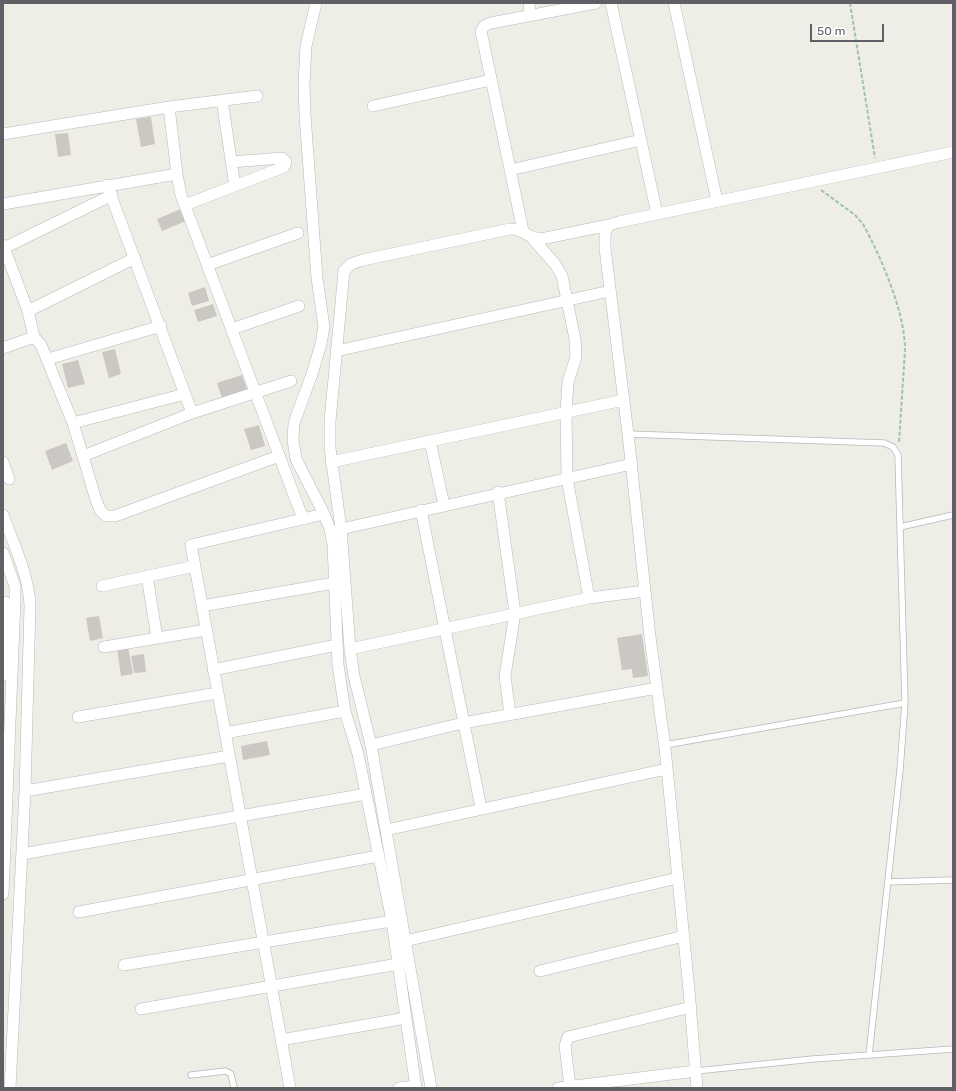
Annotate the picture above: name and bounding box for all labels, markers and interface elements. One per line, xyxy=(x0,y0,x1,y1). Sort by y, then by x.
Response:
scale bar xyxy=(812,16,886,42)
text: 50 m xyxy=(817,24,845,38)

